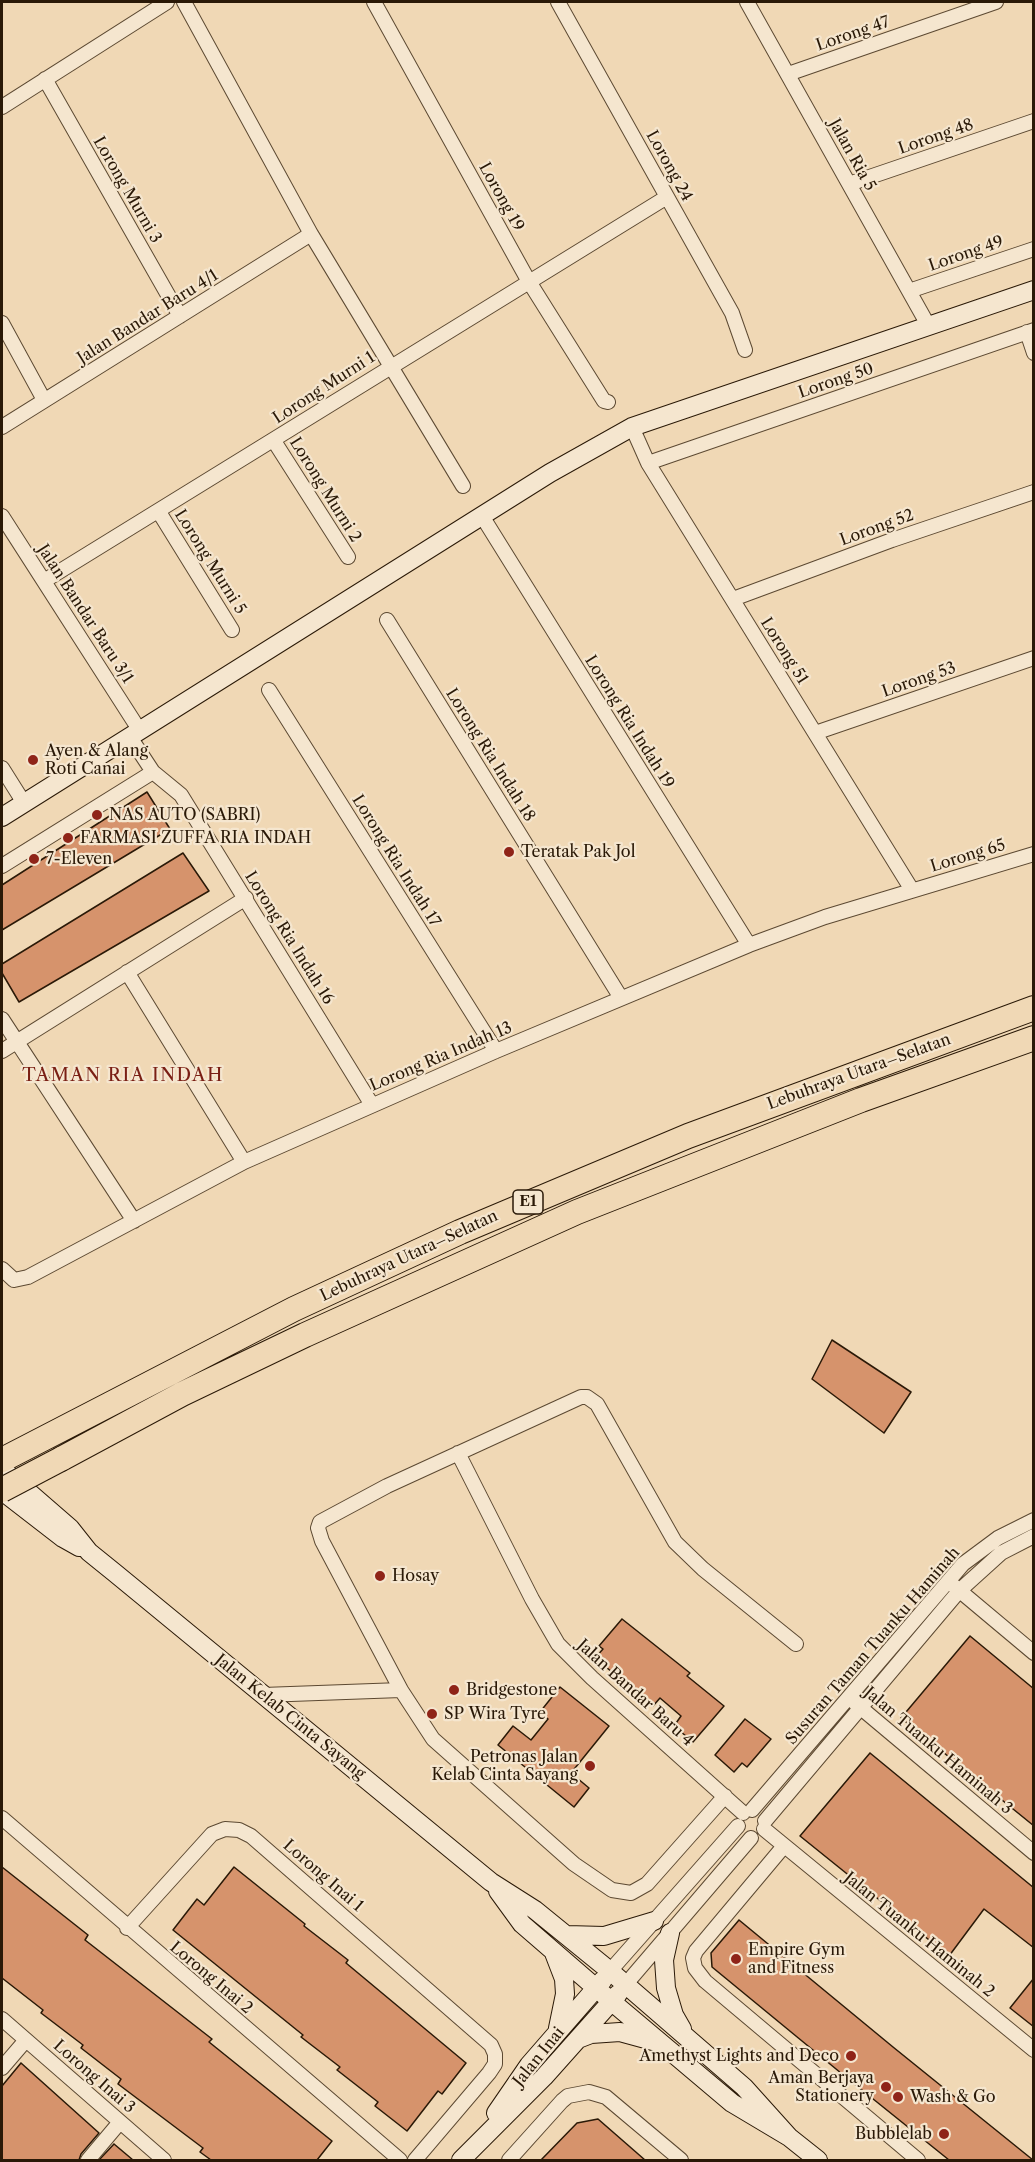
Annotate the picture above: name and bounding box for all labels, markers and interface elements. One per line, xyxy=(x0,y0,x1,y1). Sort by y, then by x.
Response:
street label: Lorong 47 xyxy=(814,12,892,56)
street label: Lorong 48 xyxy=(896,115,976,159)
street label: Jalan Ria 5 xyxy=(824,116,880,194)
street label: Lorong 24 xyxy=(642,127,696,205)
street label: Lorong Murni 3 xyxy=(89,133,165,247)
street label: Lorong 19 xyxy=(474,159,528,235)
street label: Lorong 49 xyxy=(926,232,1006,276)
street label: Jalan Bandar Baru 4/1 xyxy=(74,266,222,368)
street label: Lorong Murni 1 xyxy=(269,348,379,428)
street label: Lorong 50 xyxy=(796,359,876,403)
street label: Lorong Murni 2 xyxy=(285,434,365,546)
street label: Lorong Murni 5 xyxy=(170,506,250,618)
street label: Lorong 52 xyxy=(837,506,917,550)
street label: Jalan Bandar Baru 3/1 xyxy=(33,541,137,687)
street label: Lorong 51 xyxy=(756,614,812,688)
street label: Lorong Ria Indah 19 xyxy=(580,652,678,792)
street label: Lorong 53 xyxy=(880,658,958,702)
street label: Lorong Ria Indah 18 xyxy=(441,685,539,825)
place label: Ayen & Alang Roti Canai xyxy=(45,741,148,779)
marker: Ayen & Alang Roti Canai xyxy=(26,753,40,767)
street label: Lorong Ria Indah 17 xyxy=(348,792,444,930)
place label: NAS AUTO (SABRI) xyxy=(109,805,260,825)
marker: NAS AUTO (SABRI) xyxy=(90,808,104,822)
place label: FARMASI ZUFFA RIA INDAH xyxy=(80,828,311,848)
marker: FARMASI ZUFFA RIA INDAH xyxy=(61,831,75,845)
street label: Lorong 65 xyxy=(928,836,1008,876)
place label: Teratak Pak Jol xyxy=(521,842,635,862)
marker: Teratak Pak Jol xyxy=(502,845,516,859)
place label: 7-Eleven xyxy=(46,849,112,869)
marker: 7-Eleven xyxy=(27,852,41,866)
street label: Lorong Ria Indah 16 xyxy=(240,868,338,1008)
street label: Lorong Ria Indah 13 xyxy=(367,1018,515,1096)
street label: Lebuhraya Utara–Selatan xyxy=(765,1030,953,1114)
district label: TAMAN RIA INDAH xyxy=(22,1065,224,1087)
road number: E1 xyxy=(513,1190,543,1214)
street label: Lebuhraya Utara–Selatan xyxy=(317,1206,501,1306)
street label: Susuran Taman Tuanku Haminah xyxy=(782,1543,964,1749)
place label: Hosay xyxy=(392,1566,439,1586)
marker: Hosay xyxy=(373,1569,387,1583)
street label: Jalan Bandar Baru 4 xyxy=(573,1636,697,1750)
street label: Jalan Kelab Cinta Sayang xyxy=(211,1650,369,1784)
place label: Bridgestone xyxy=(466,1680,557,1700)
marker: Bridgestone xyxy=(447,1683,461,1697)
street label: Jalan Tuanku Haminah 3 xyxy=(860,1683,1016,1819)
place label: SP Wira Tyre xyxy=(444,1704,546,1724)
marker: SP Wira Tyre xyxy=(425,1707,439,1721)
place label: Petronas Jalan Kelab Cinta Sayang xyxy=(431,1747,578,1785)
marker: Petronas Jalan Kelab Cinta Sayang xyxy=(583,1759,597,1773)
street label: Lorong Inai 1 xyxy=(279,1836,367,1916)
street label: Jalan Tuanku Haminah 2 xyxy=(840,1868,998,2002)
street label: Lorong Inai 2 xyxy=(166,1938,256,2018)
place label: Empire Gym and Fitness xyxy=(748,1940,845,1978)
marker: Empire Gym and Fitness xyxy=(729,1952,743,1966)
street label: Jalan Inai xyxy=(509,2023,569,2091)
street label: Lorong Inai 3 xyxy=(49,2036,139,2118)
place label: Amethyst Lights and Deco xyxy=(639,2046,839,2066)
marker: Amethyst Lights and Deco xyxy=(844,2049,858,2063)
place label: Aman Berjaya Stationery xyxy=(768,2068,874,2106)
marker: Aman Berjaya Stationery xyxy=(879,2080,893,2094)
place label: Wash & Go xyxy=(910,2087,996,2107)
marker: Wash & Go xyxy=(891,2090,905,2104)
place label: Bubblelab xyxy=(855,2124,932,2144)
marker: Bubblelab xyxy=(937,2127,951,2141)

